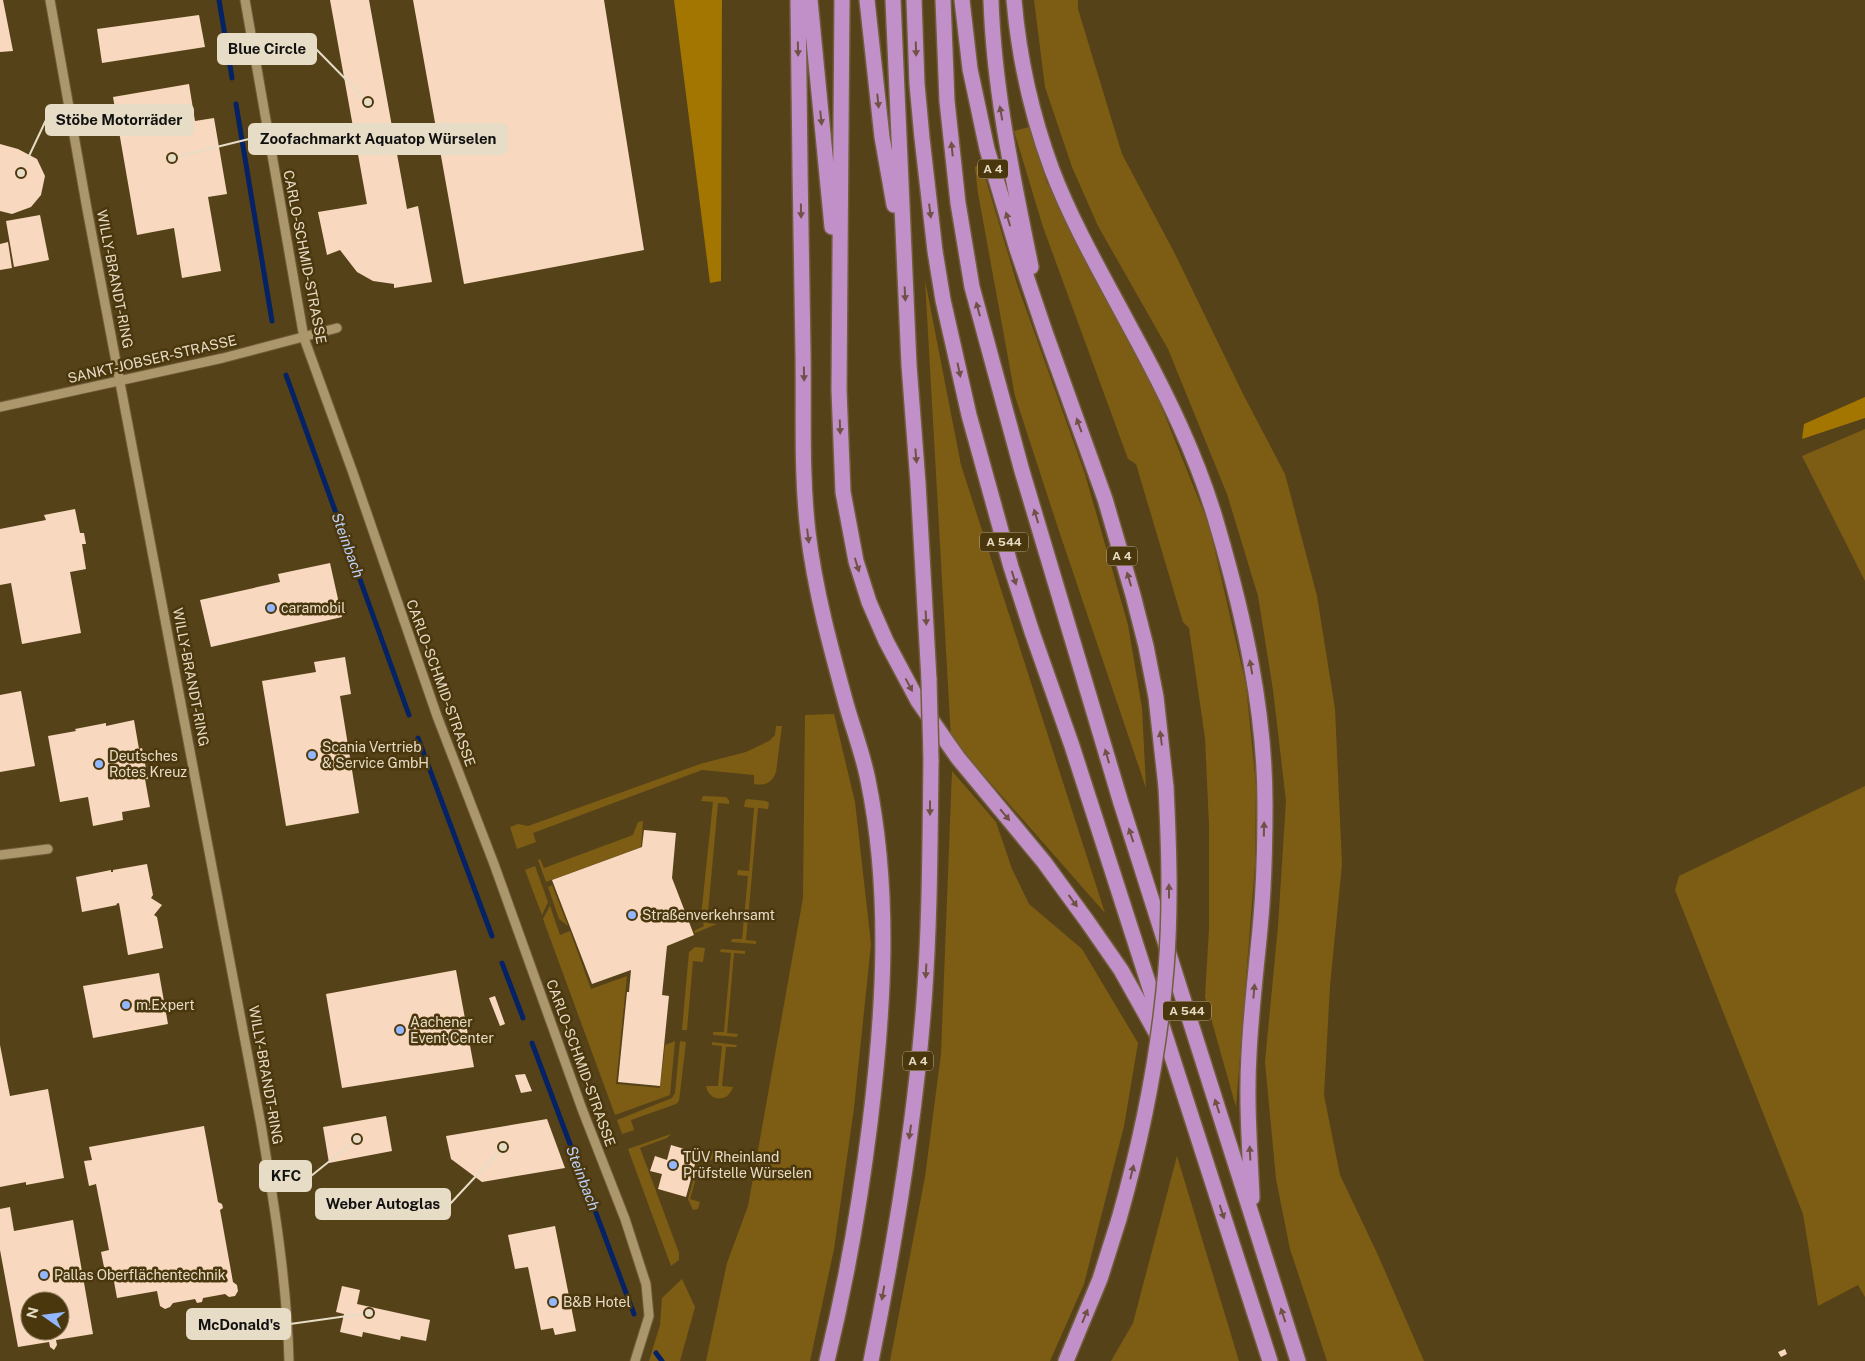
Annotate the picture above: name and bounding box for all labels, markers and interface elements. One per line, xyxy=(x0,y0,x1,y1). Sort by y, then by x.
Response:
callout: Blue Circle xyxy=(218,34,316,64)
text: Blue Circle xyxy=(228,40,306,57)
one-way arrow xyxy=(794,41,802,57)
one-way arrow xyxy=(912,41,920,57)
one-way arrow xyxy=(874,93,882,109)
callout: Stöbe Motorräder xyxy=(46,105,193,135)
one-way arrow xyxy=(997,105,1005,121)
text: Stöbe Motorräder xyxy=(55,111,183,128)
one-way arrow xyxy=(817,111,825,127)
callout: Zoofachmarkt Aquatop Würselen xyxy=(249,124,507,154)
text: Zoofachmarkt Aquatop Würselen xyxy=(260,130,497,147)
one-way arrow xyxy=(948,140,956,156)
road number: A 4 xyxy=(978,160,1008,178)
street label: CARLO-SCHMID-STRASSE xyxy=(280,169,330,345)
one-way arrow xyxy=(797,203,805,219)
one-way arrow xyxy=(926,203,934,219)
street label: WILLY-BRANDT-RING xyxy=(94,208,136,350)
one-way arrow xyxy=(1003,212,1011,227)
one-way arrow xyxy=(902,286,910,302)
one-way arrow xyxy=(974,301,982,316)
street label: SANKT-JOBSER-STRASSE xyxy=(66,332,238,386)
one-way arrow xyxy=(955,363,963,378)
one-way arrow xyxy=(800,366,808,382)
one-way arrow xyxy=(1075,417,1083,432)
one-way arrow xyxy=(837,419,845,435)
one-way arrow xyxy=(912,448,920,464)
one-way arrow xyxy=(1032,508,1040,523)
water label: Steinbach xyxy=(328,510,368,580)
one-way arrow xyxy=(805,528,813,544)
road number: A 544 xyxy=(980,532,1028,552)
road number: A 4 xyxy=(1107,546,1137,566)
one-way arrow xyxy=(854,558,862,573)
one-way arrow xyxy=(1011,571,1019,586)
one-way arrow xyxy=(1124,572,1132,587)
street label: CARLO-SCHMID-STRASSE xyxy=(403,597,479,769)
place label: caramobil xyxy=(281,600,345,616)
marker: caramobil xyxy=(265,602,277,614)
street label: WILLY-BRANDT-RING xyxy=(170,606,212,748)
one-way arrow xyxy=(922,611,930,627)
one-way arrow xyxy=(1247,659,1255,675)
one-way arrow xyxy=(905,677,913,692)
one-way arrow xyxy=(1157,730,1165,746)
place label: Scania Vertrieb & Service GmbH xyxy=(322,739,429,771)
place label: Deutsches Rotes Kreuz xyxy=(109,748,187,780)
one-way arrow xyxy=(1103,748,1111,763)
marker: Scania Vertrieb & Service GmbH xyxy=(306,749,318,761)
marker: Deutsches Rotes Kreuz xyxy=(93,758,105,770)
one-way arrow xyxy=(926,801,934,817)
one-way arrow xyxy=(1000,808,1011,821)
one-way arrow xyxy=(1261,821,1269,837)
one-way arrow xyxy=(1126,827,1134,842)
one-way arrow xyxy=(1165,882,1173,898)
one-way arrow xyxy=(1067,894,1078,907)
place label: Straßenverkehrsamt xyxy=(642,907,775,923)
marker: Straßenverkehrsamt xyxy=(626,909,638,921)
one-way arrow xyxy=(921,963,929,979)
street label: CARLO-SCHMID-STRASSE xyxy=(543,977,619,1149)
one-way arrow xyxy=(1250,983,1258,999)
place label: m.Expert xyxy=(136,997,195,1013)
marker: m.Expert xyxy=(120,999,132,1011)
road number: A 544 xyxy=(1163,1001,1211,1020)
street label: WILLY-BRANDT-RING xyxy=(246,1004,286,1146)
place label: Aachener Event Center xyxy=(410,1014,494,1046)
marker: Aachener Event Center xyxy=(394,1024,406,1036)
road number: A 4 xyxy=(903,1052,933,1070)
one-way arrow xyxy=(1213,1099,1220,1114)
one-way arrow xyxy=(905,1125,913,1141)
water label: Steinbach xyxy=(563,1143,603,1213)
one-way arrow xyxy=(1245,1145,1253,1161)
place label: TÜV Rheinland Prüfstelle Würselen xyxy=(683,1147,812,1181)
marker: TÜV Rheinland Prüfstelle Würselen xyxy=(667,1159,679,1171)
callout: KFC xyxy=(260,1161,311,1191)
one-way arrow xyxy=(1128,1165,1136,1180)
text: KFC xyxy=(271,1167,302,1184)
callout: Weber Autoglas xyxy=(316,1189,450,1219)
text: Weber Autoglas xyxy=(326,1195,440,1212)
one-way arrow xyxy=(1218,1205,1226,1220)
place label: Pallas Oberflächentechnik xyxy=(54,1267,226,1283)
marker: Pallas Oberflächentechnik xyxy=(38,1269,50,1281)
one-way arrow xyxy=(879,1285,887,1301)
north arrow xyxy=(20,1291,70,1341)
place label: B&B Hotel xyxy=(563,1294,631,1310)
marker: B&B Hotel xyxy=(547,1296,559,1308)
text: N xyxy=(23,1306,41,1320)
one-way arrow xyxy=(1279,1307,1287,1322)
callout: McDonald's xyxy=(187,1309,290,1339)
one-way arrow xyxy=(1082,1309,1090,1323)
text: McDonald's xyxy=(198,1316,280,1333)

